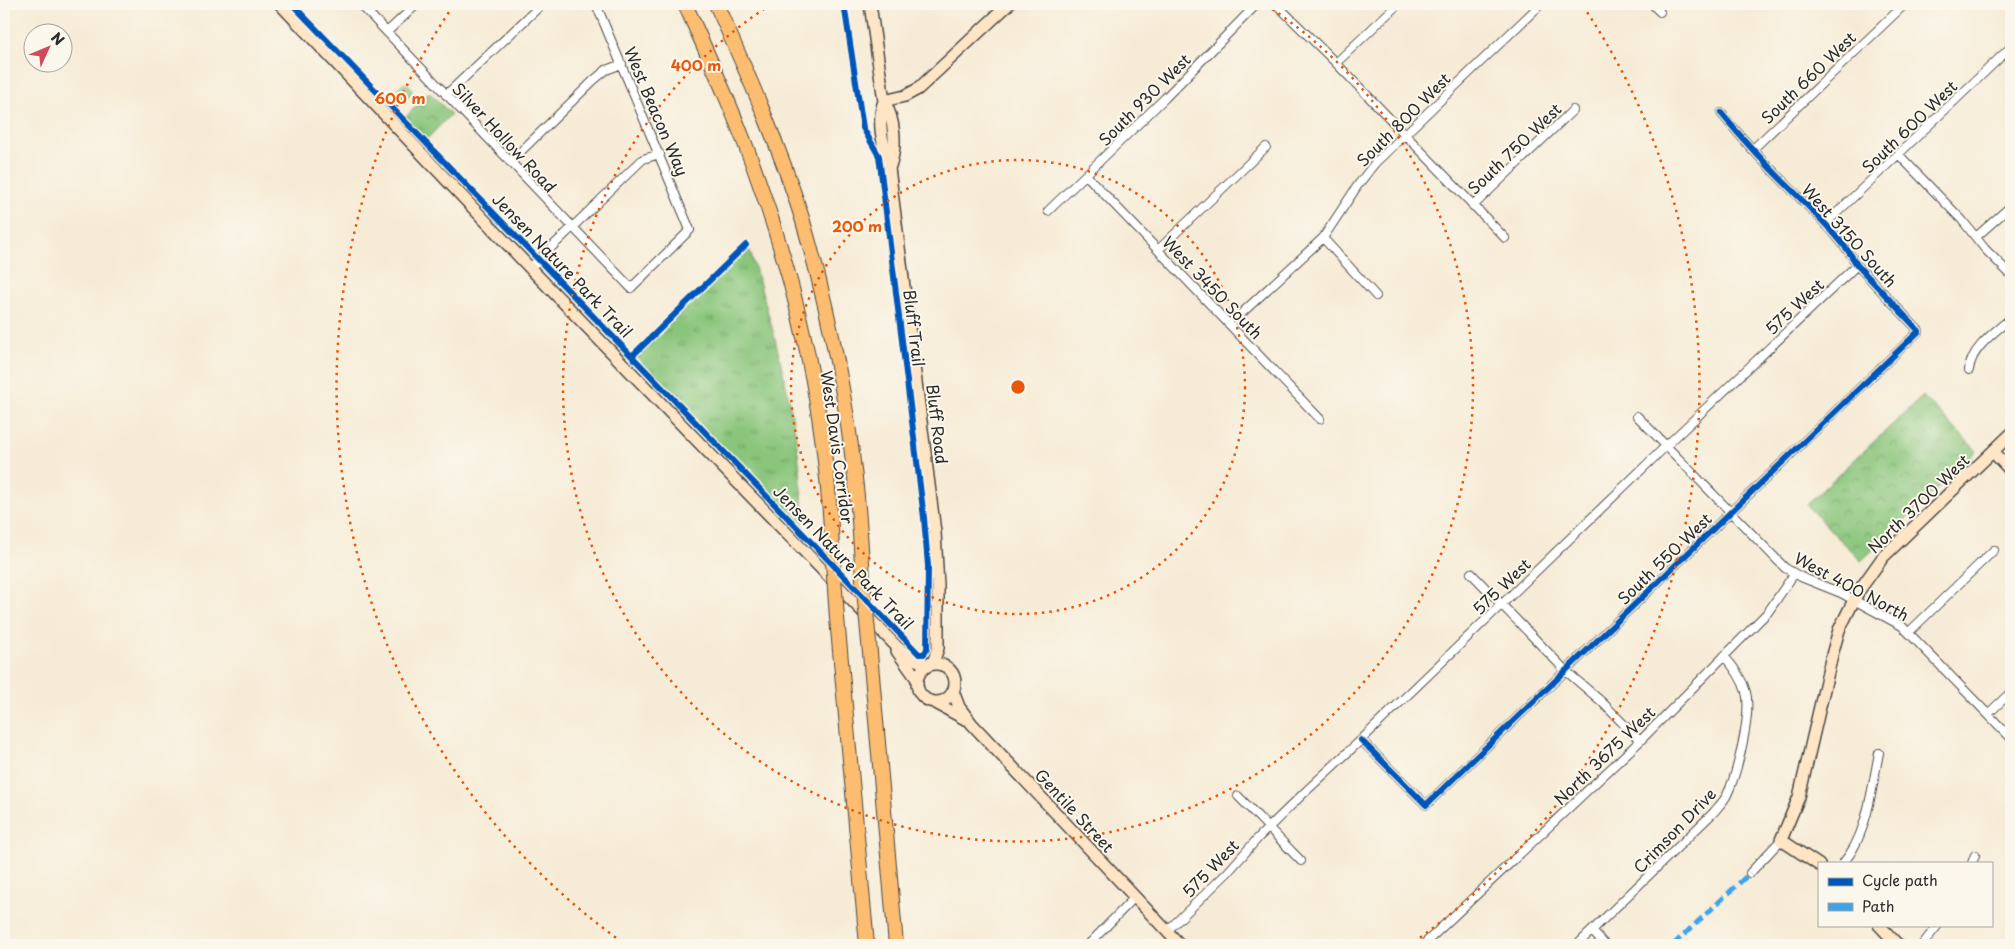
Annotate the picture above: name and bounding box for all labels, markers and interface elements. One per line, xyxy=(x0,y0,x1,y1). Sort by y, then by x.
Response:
north arrow xyxy=(22,22,72,72)
street label: South 660 West xyxy=(1755,25,1861,129)
text: N xyxy=(46,27,69,50)
street label: West Beacon Way xyxy=(619,43,695,179)
street label: South 930 West xyxy=(1092,47,1196,151)
text: 400 m xyxy=(671,53,721,76)
street label: South 800 West xyxy=(1351,67,1455,171)
street label: South 600 West xyxy=(1856,74,1962,178)
street label: Silver Hollow Road xyxy=(447,76,563,198)
text: 600 m xyxy=(374,86,426,109)
street label: South 750 West xyxy=(1462,97,1566,199)
street label: West 3150 South xyxy=(1797,178,1903,292)
street label: Jensen Nature Park Trail xyxy=(487,187,639,343)
text: 200 m xyxy=(832,214,882,237)
street label: West 3450 South xyxy=(1157,230,1269,344)
street label: 575 West xyxy=(1759,272,1829,340)
street label: Bluff Trail xyxy=(898,288,932,368)
street label: West Davis Corridor xyxy=(815,369,861,526)
centre of rings xyxy=(1009,378,1027,396)
street label: Bluff Road xyxy=(921,383,955,465)
street label: North 3700 West xyxy=(1862,448,1974,558)
street label: Jensen Nature Park Trail xyxy=(768,479,920,635)
street label: South 550 West xyxy=(1612,507,1716,609)
street label: West 400 North xyxy=(1790,546,1914,626)
street label: 575 West xyxy=(1466,552,1536,620)
street label: North 3675 West xyxy=(1548,700,1660,810)
street label: Gentile Street xyxy=(1030,763,1120,857)
street label: Crimson Drive xyxy=(1627,782,1721,878)
street label: 575 West xyxy=(1176,833,1244,903)
legend xyxy=(1818,862,1992,926)
text: Cycle path xyxy=(1862,868,1938,891)
text: Path xyxy=(1862,894,1894,917)

